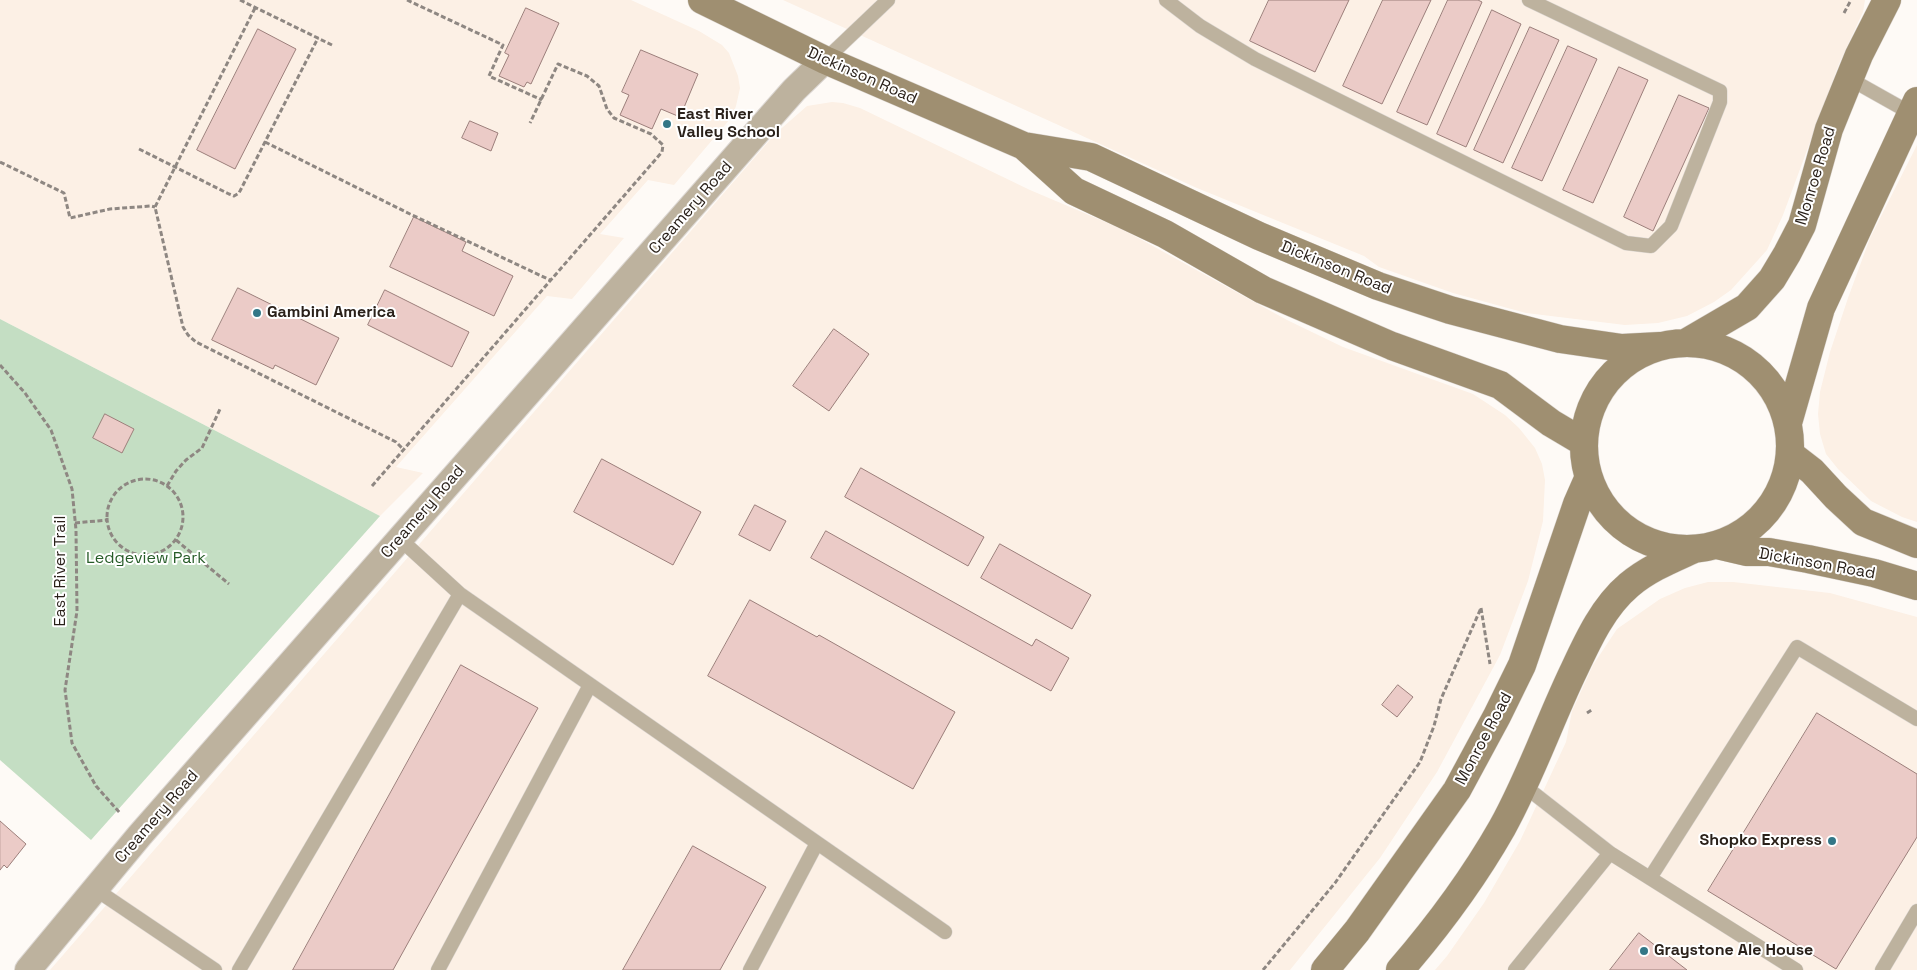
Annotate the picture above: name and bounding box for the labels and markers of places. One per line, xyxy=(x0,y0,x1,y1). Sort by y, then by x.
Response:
place label: East River Valley School xyxy=(677,105,780,143)
marker: East River Valley School xyxy=(661,118,673,130)
place label: Gambini America xyxy=(267,303,395,323)
marker: Gambini America xyxy=(251,307,263,319)
place label: Shopko Express xyxy=(1699,831,1822,851)
marker: Shopko Express xyxy=(1826,835,1838,847)
place label: Graystone Ale House xyxy=(1654,941,1813,961)
marker: Graystone Ale House xyxy=(1638,945,1650,957)

